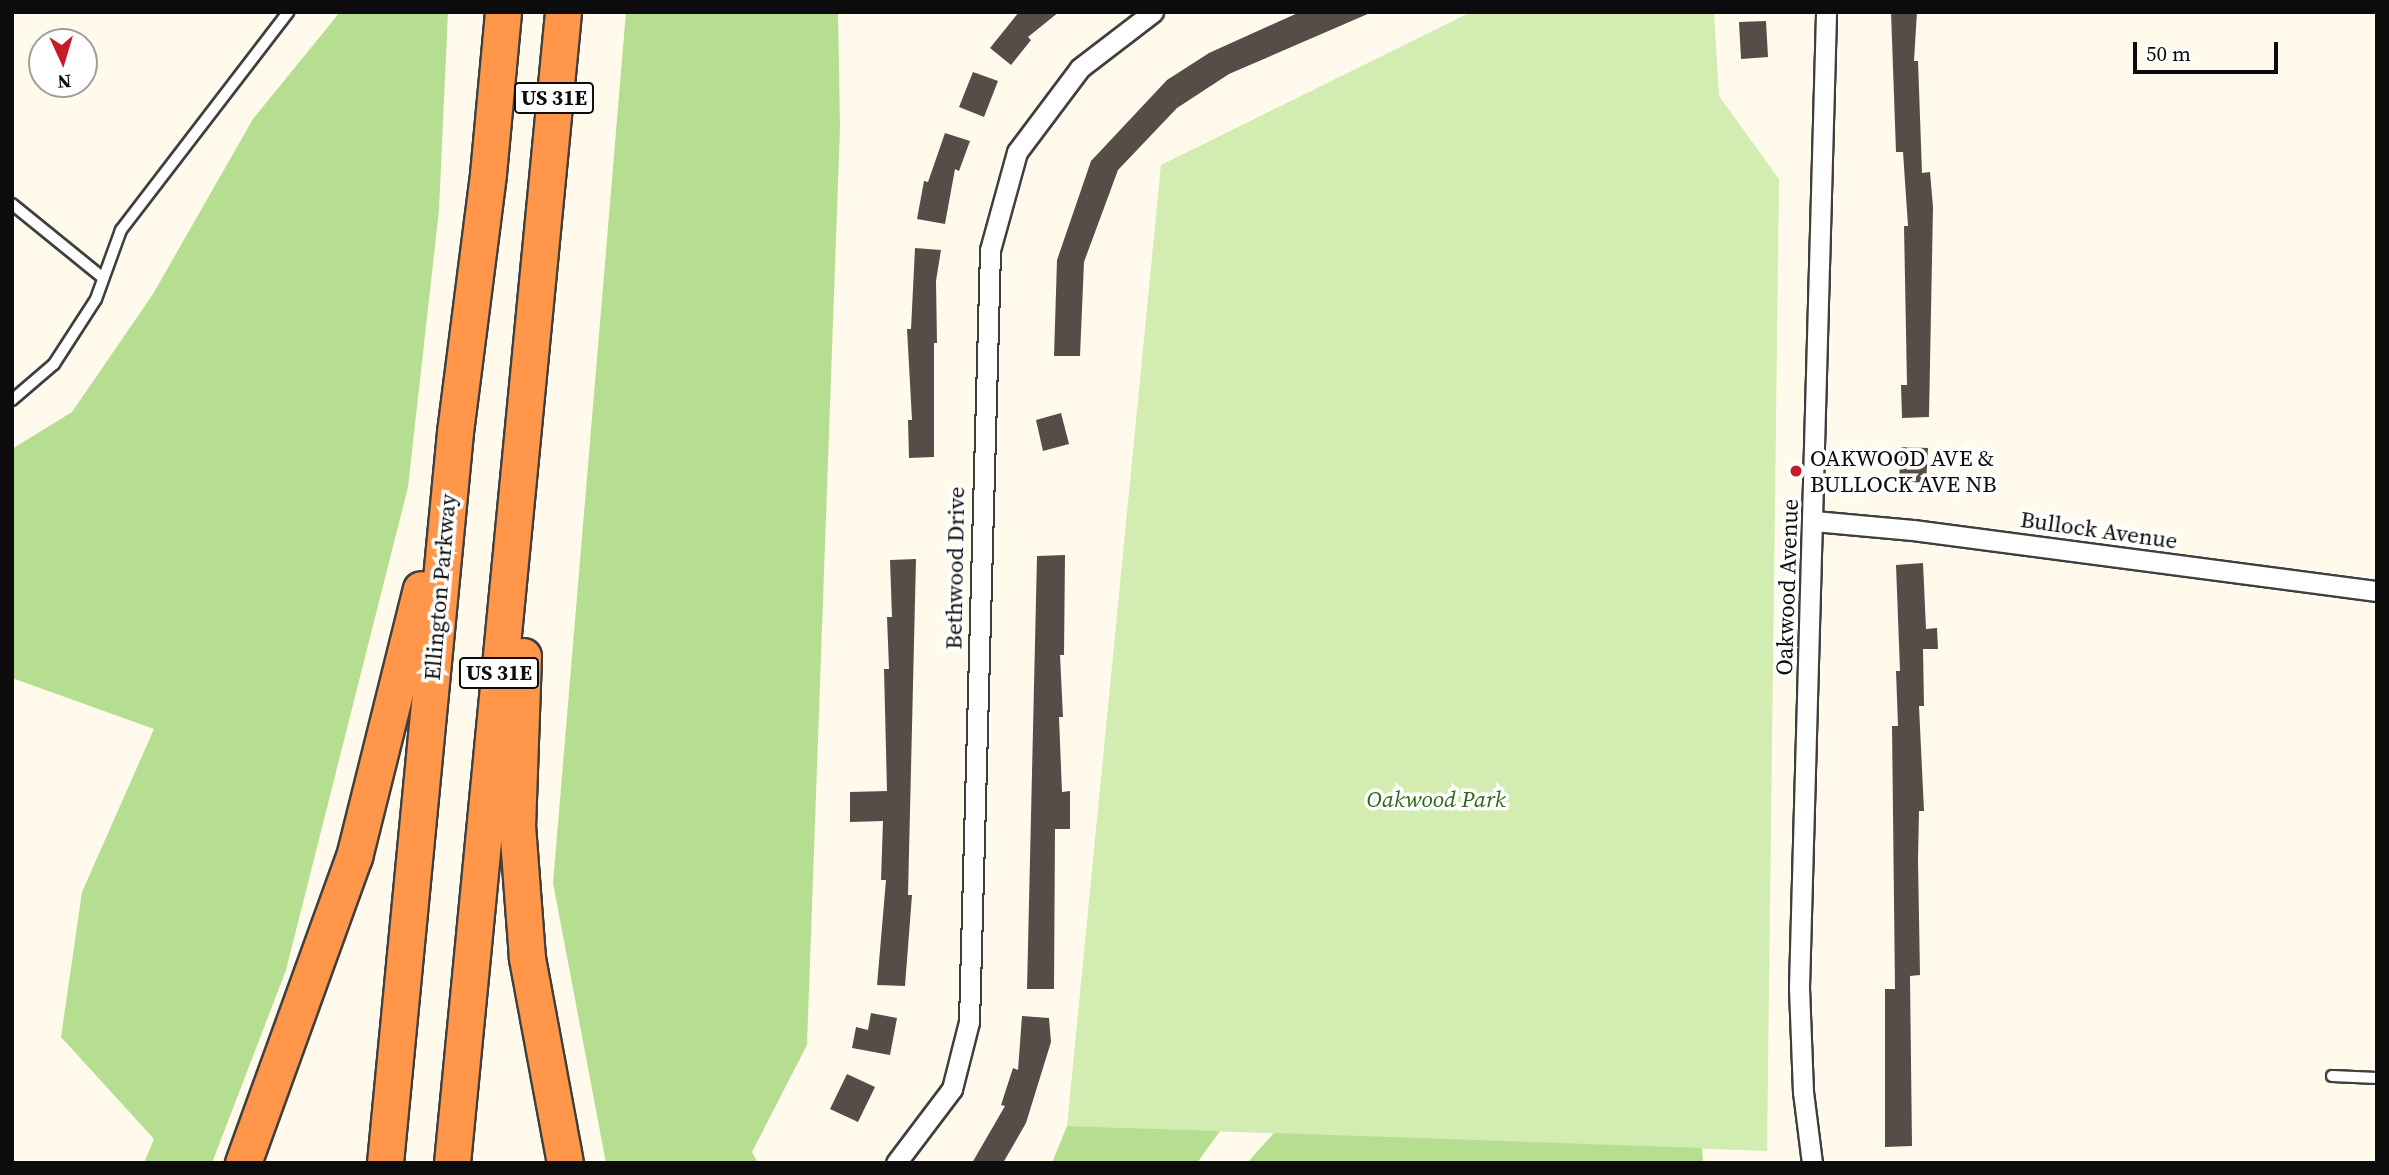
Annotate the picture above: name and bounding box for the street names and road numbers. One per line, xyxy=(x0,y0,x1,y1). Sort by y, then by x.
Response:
road number: US 31E xyxy=(514,80,594,116)
street label: Bethwood Drive xyxy=(940,486,970,650)
street label: Ellington Parkway xyxy=(418,492,462,682)
street label: Oakwood Avenue xyxy=(1770,498,1804,676)
street label: Bullock Avenue xyxy=(2019,505,2179,555)
road number: US 31E xyxy=(459,656,539,690)

